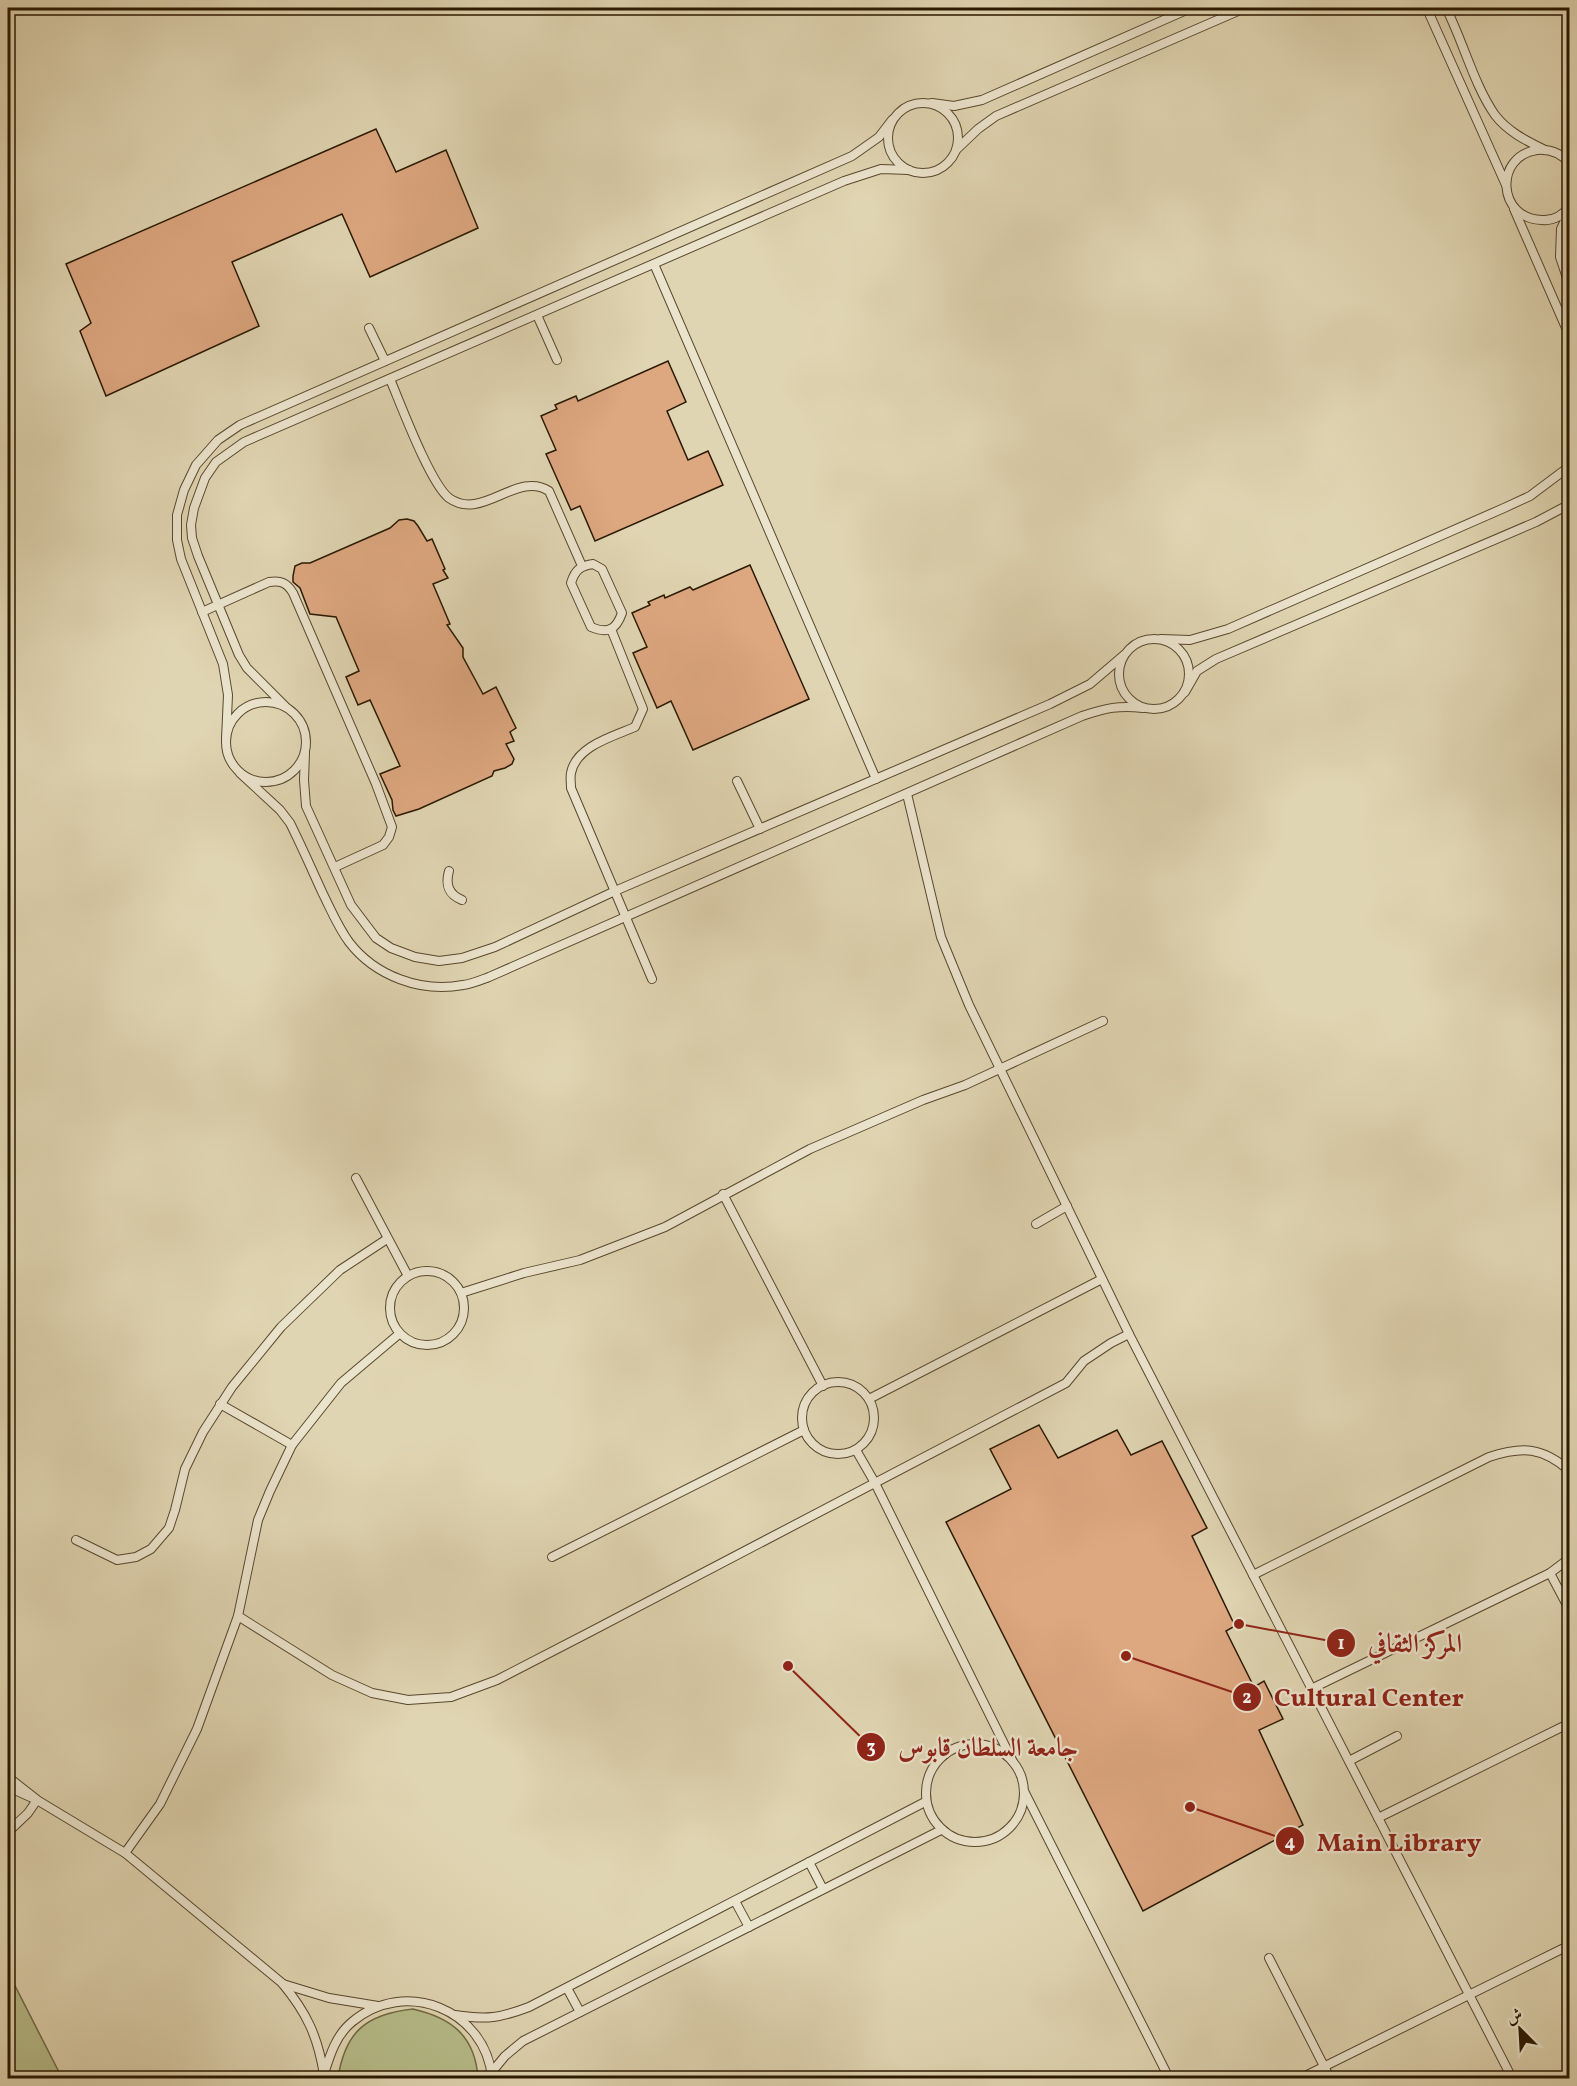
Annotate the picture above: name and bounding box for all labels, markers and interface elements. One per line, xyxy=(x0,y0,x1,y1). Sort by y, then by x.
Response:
callout: المركز الثقافي xyxy=(1326,1621,1474,1665)
text: المركز الثقافي xyxy=(1367,1627,1462,1665)
text: 1 xyxy=(1337,1632,1345,1657)
callout: Cultural Center xyxy=(1232,1675,1476,1719)
text: Cultural Center xyxy=(1274,1681,1464,1717)
text: 2 xyxy=(1242,1686,1252,1711)
callout: جامعة السلطان قابوس xyxy=(856,1725,1090,1769)
text: جامعة السلطان قابوس xyxy=(898,1731,1078,1767)
text: 3 xyxy=(866,1736,876,1761)
callout: Main Library xyxy=(1275,1819,1493,1863)
text: Main Library xyxy=(1317,1826,1482,1862)
text: 4 xyxy=(1285,1831,1296,1856)
north arrow xyxy=(1490,1999,1550,2059)
text: ش xyxy=(1503,2004,1526,2030)

